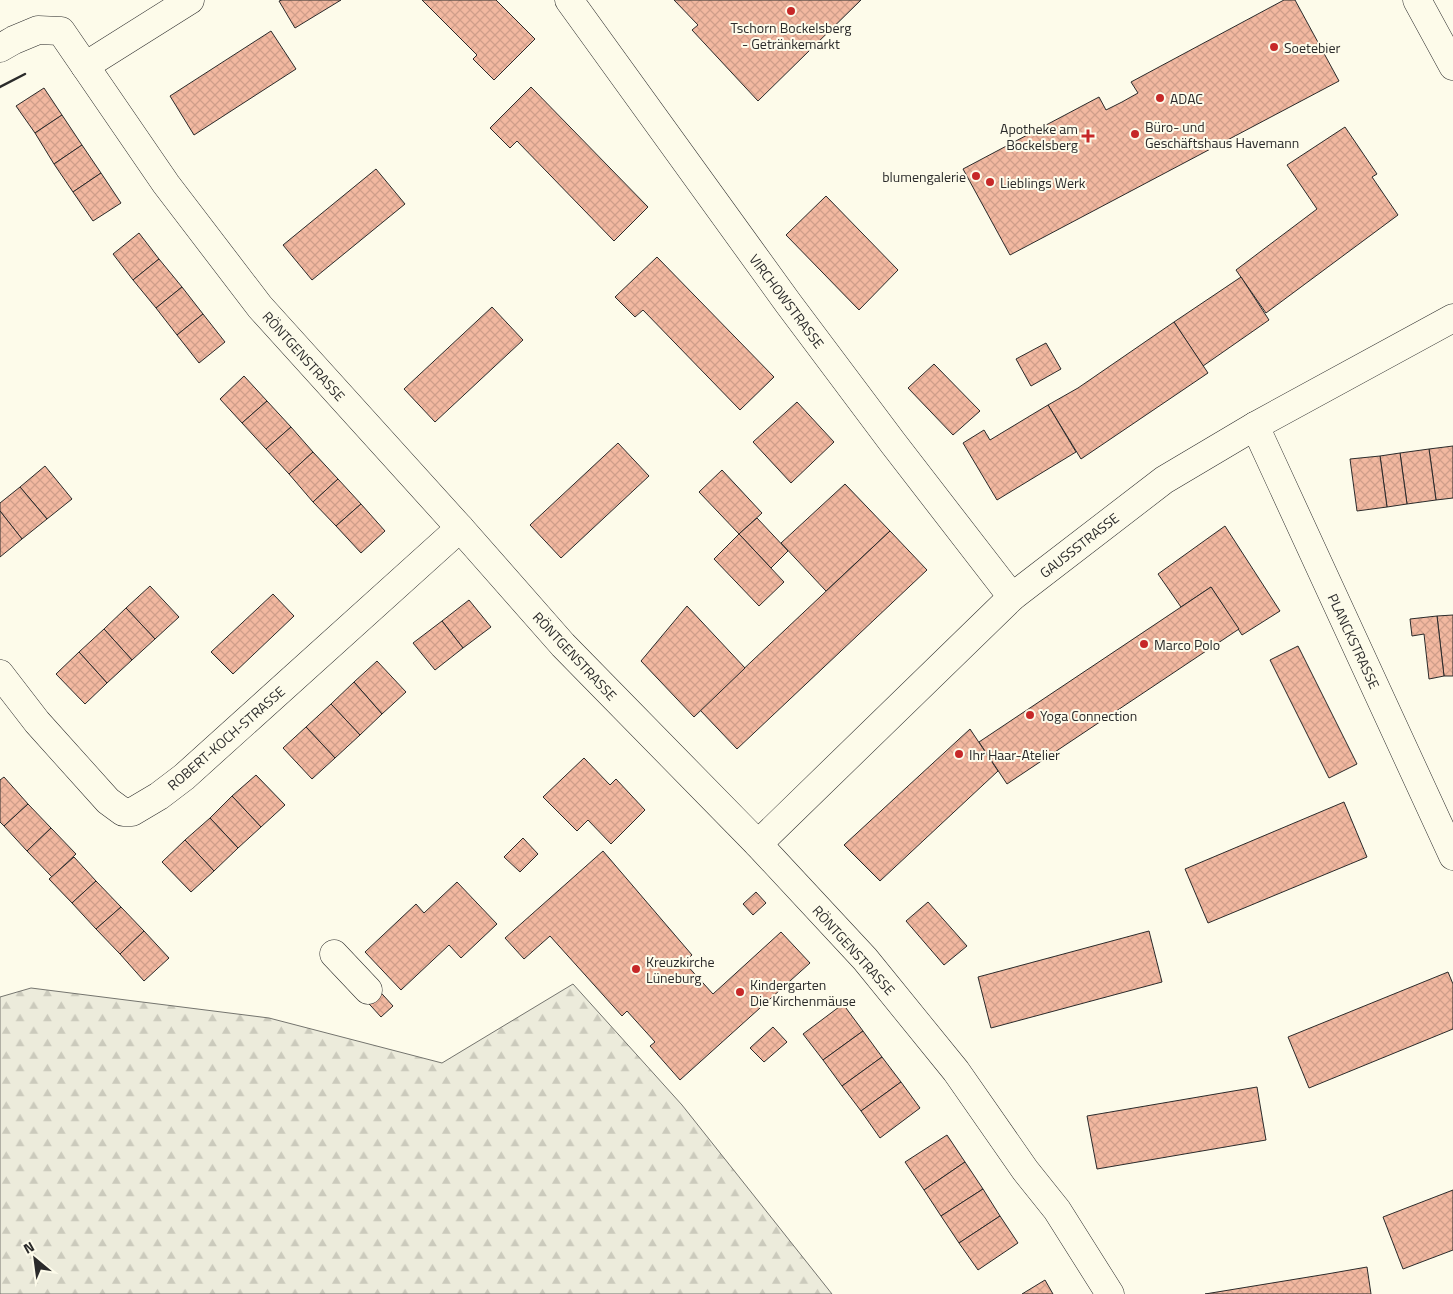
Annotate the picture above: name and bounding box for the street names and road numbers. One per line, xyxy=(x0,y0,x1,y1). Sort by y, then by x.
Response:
street label: VIRCHOWSTRASSE xyxy=(744,249,830,353)
street label: RÖNTGENSTRASSE xyxy=(258,306,350,406)
street label: GAUSSSTRASSE xyxy=(1035,507,1123,583)
street label: PLANCKSTRASSE xyxy=(1323,590,1385,692)
street label: RÖNTGENSTRASSE xyxy=(528,607,622,705)
street label: ROBERT-KOCH-STRASSE xyxy=(163,681,290,795)
street label: RÖNTGENSTRASSE xyxy=(808,900,900,1000)

